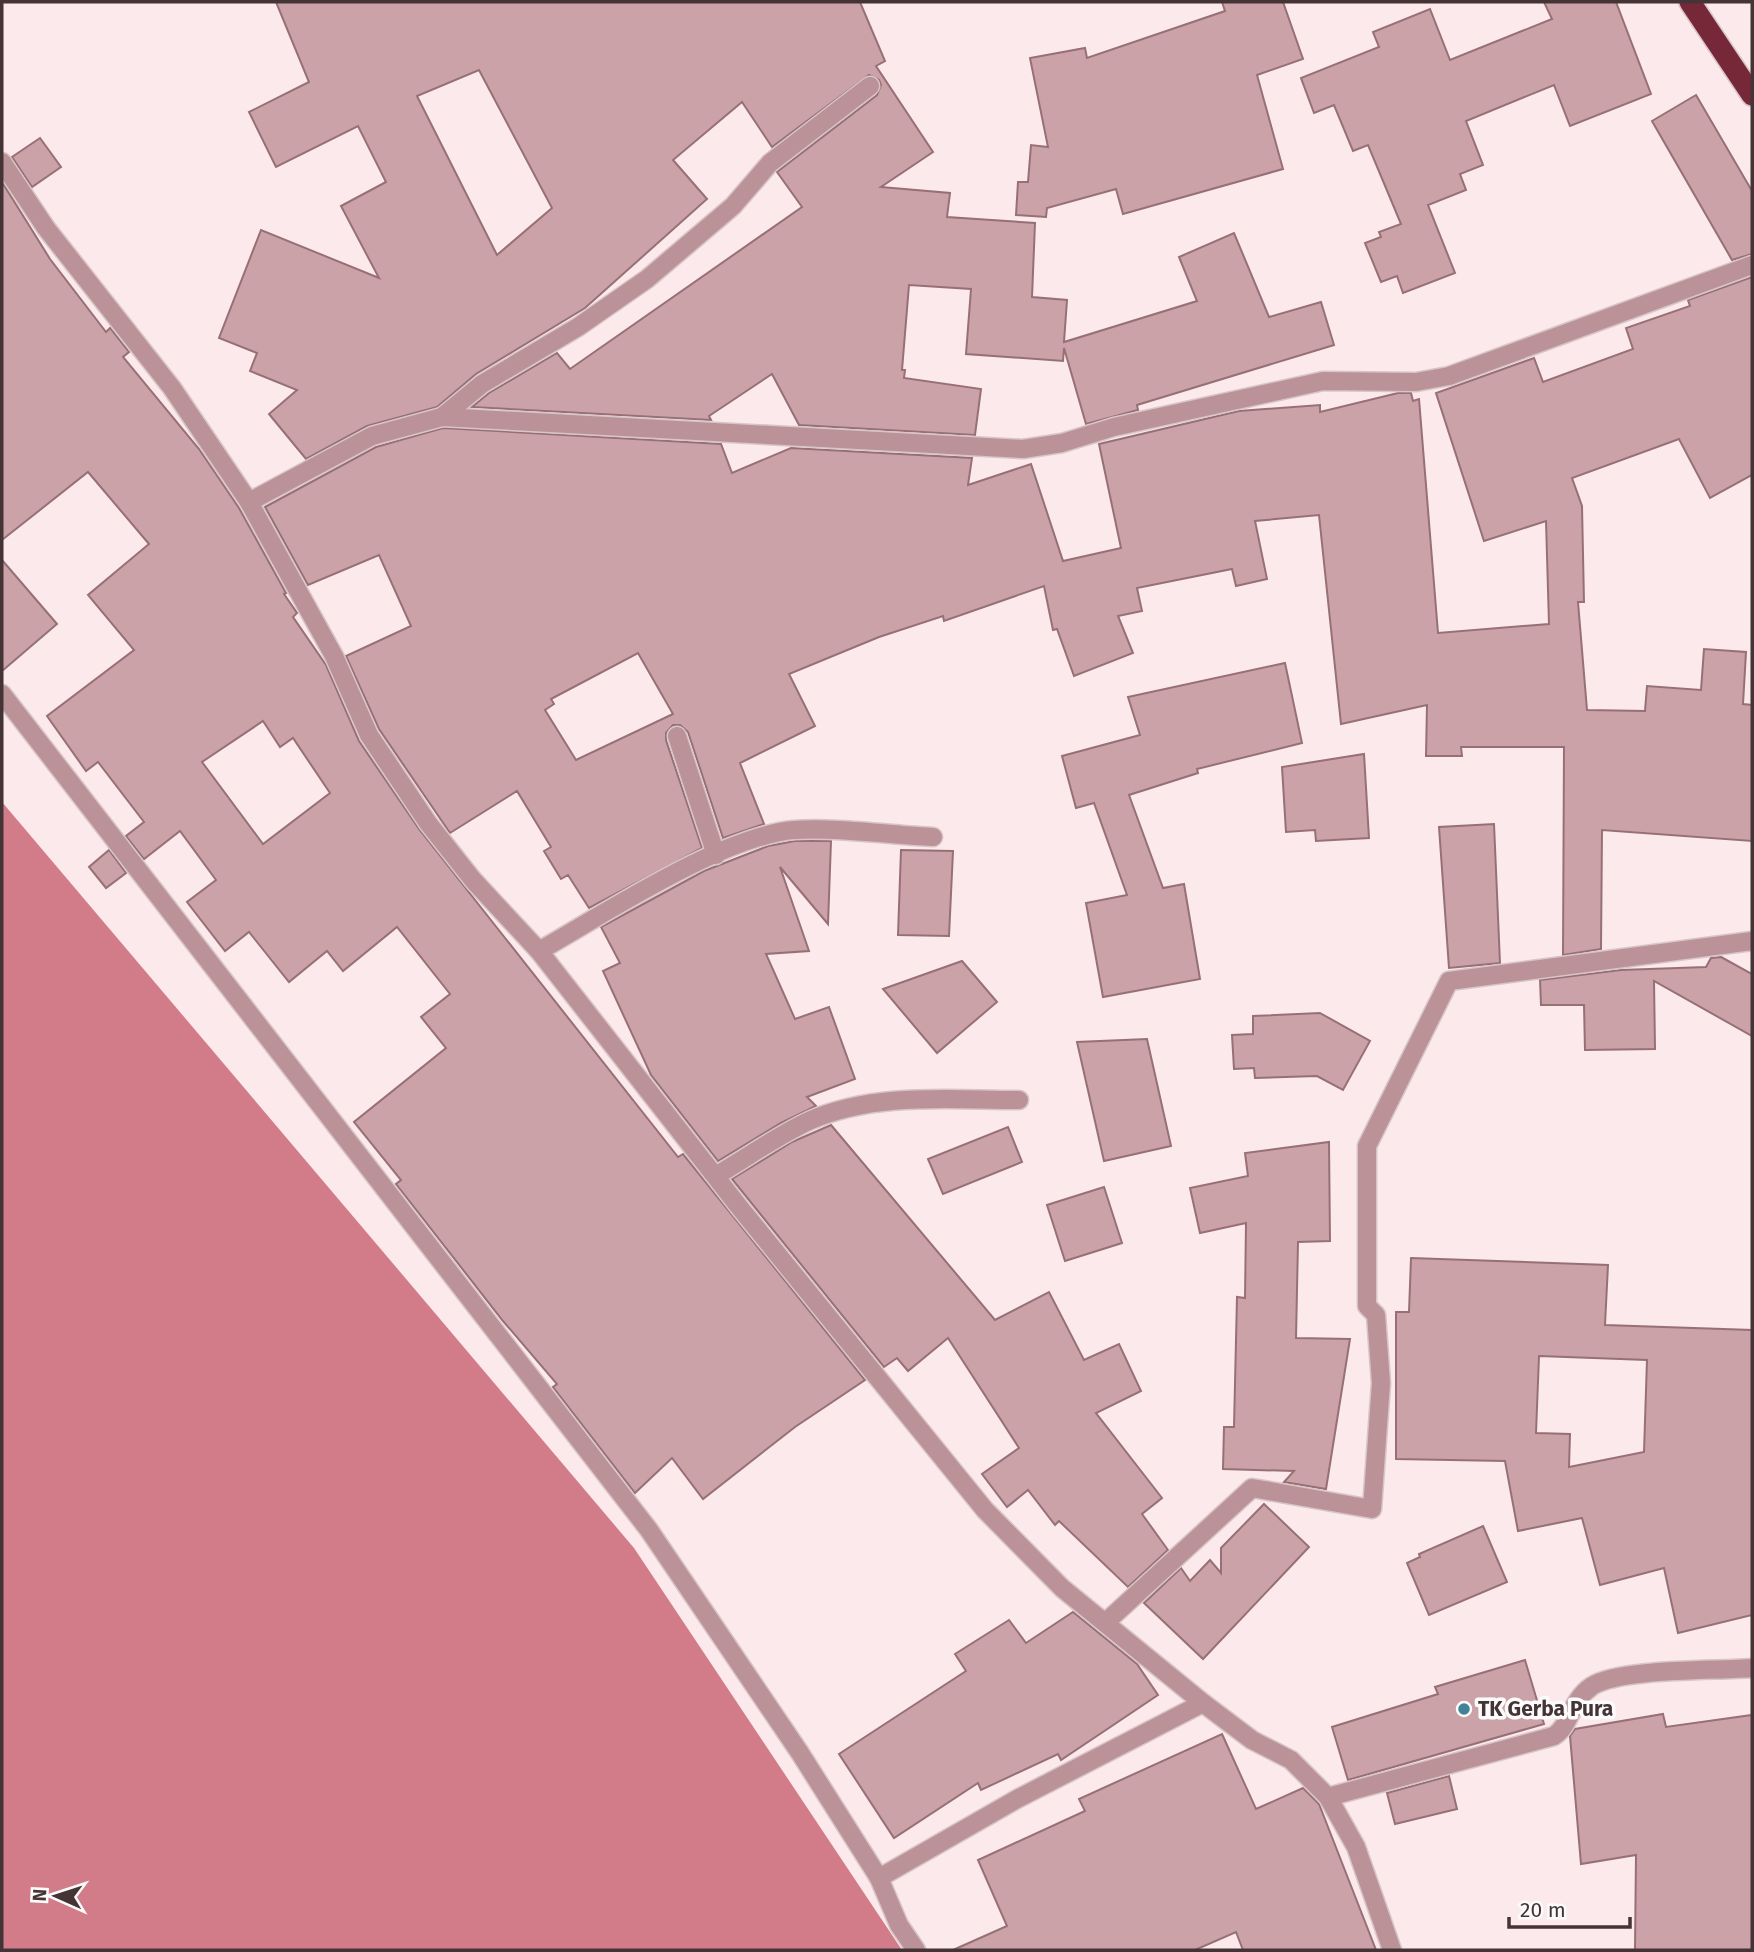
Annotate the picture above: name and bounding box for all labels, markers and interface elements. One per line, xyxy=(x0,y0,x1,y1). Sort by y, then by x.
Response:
place label: TK Gerba Pura xyxy=(1478,1696,1613,1722)
marker: TK Gerba Pura xyxy=(1456,1701,1472,1717)
north arrow xyxy=(21,1861,91,1931)
scale bar xyxy=(1509,1885,1630,1929)
text: N xyxy=(28,1888,51,1902)
text: 20 m xyxy=(1520,1897,1566,1923)

